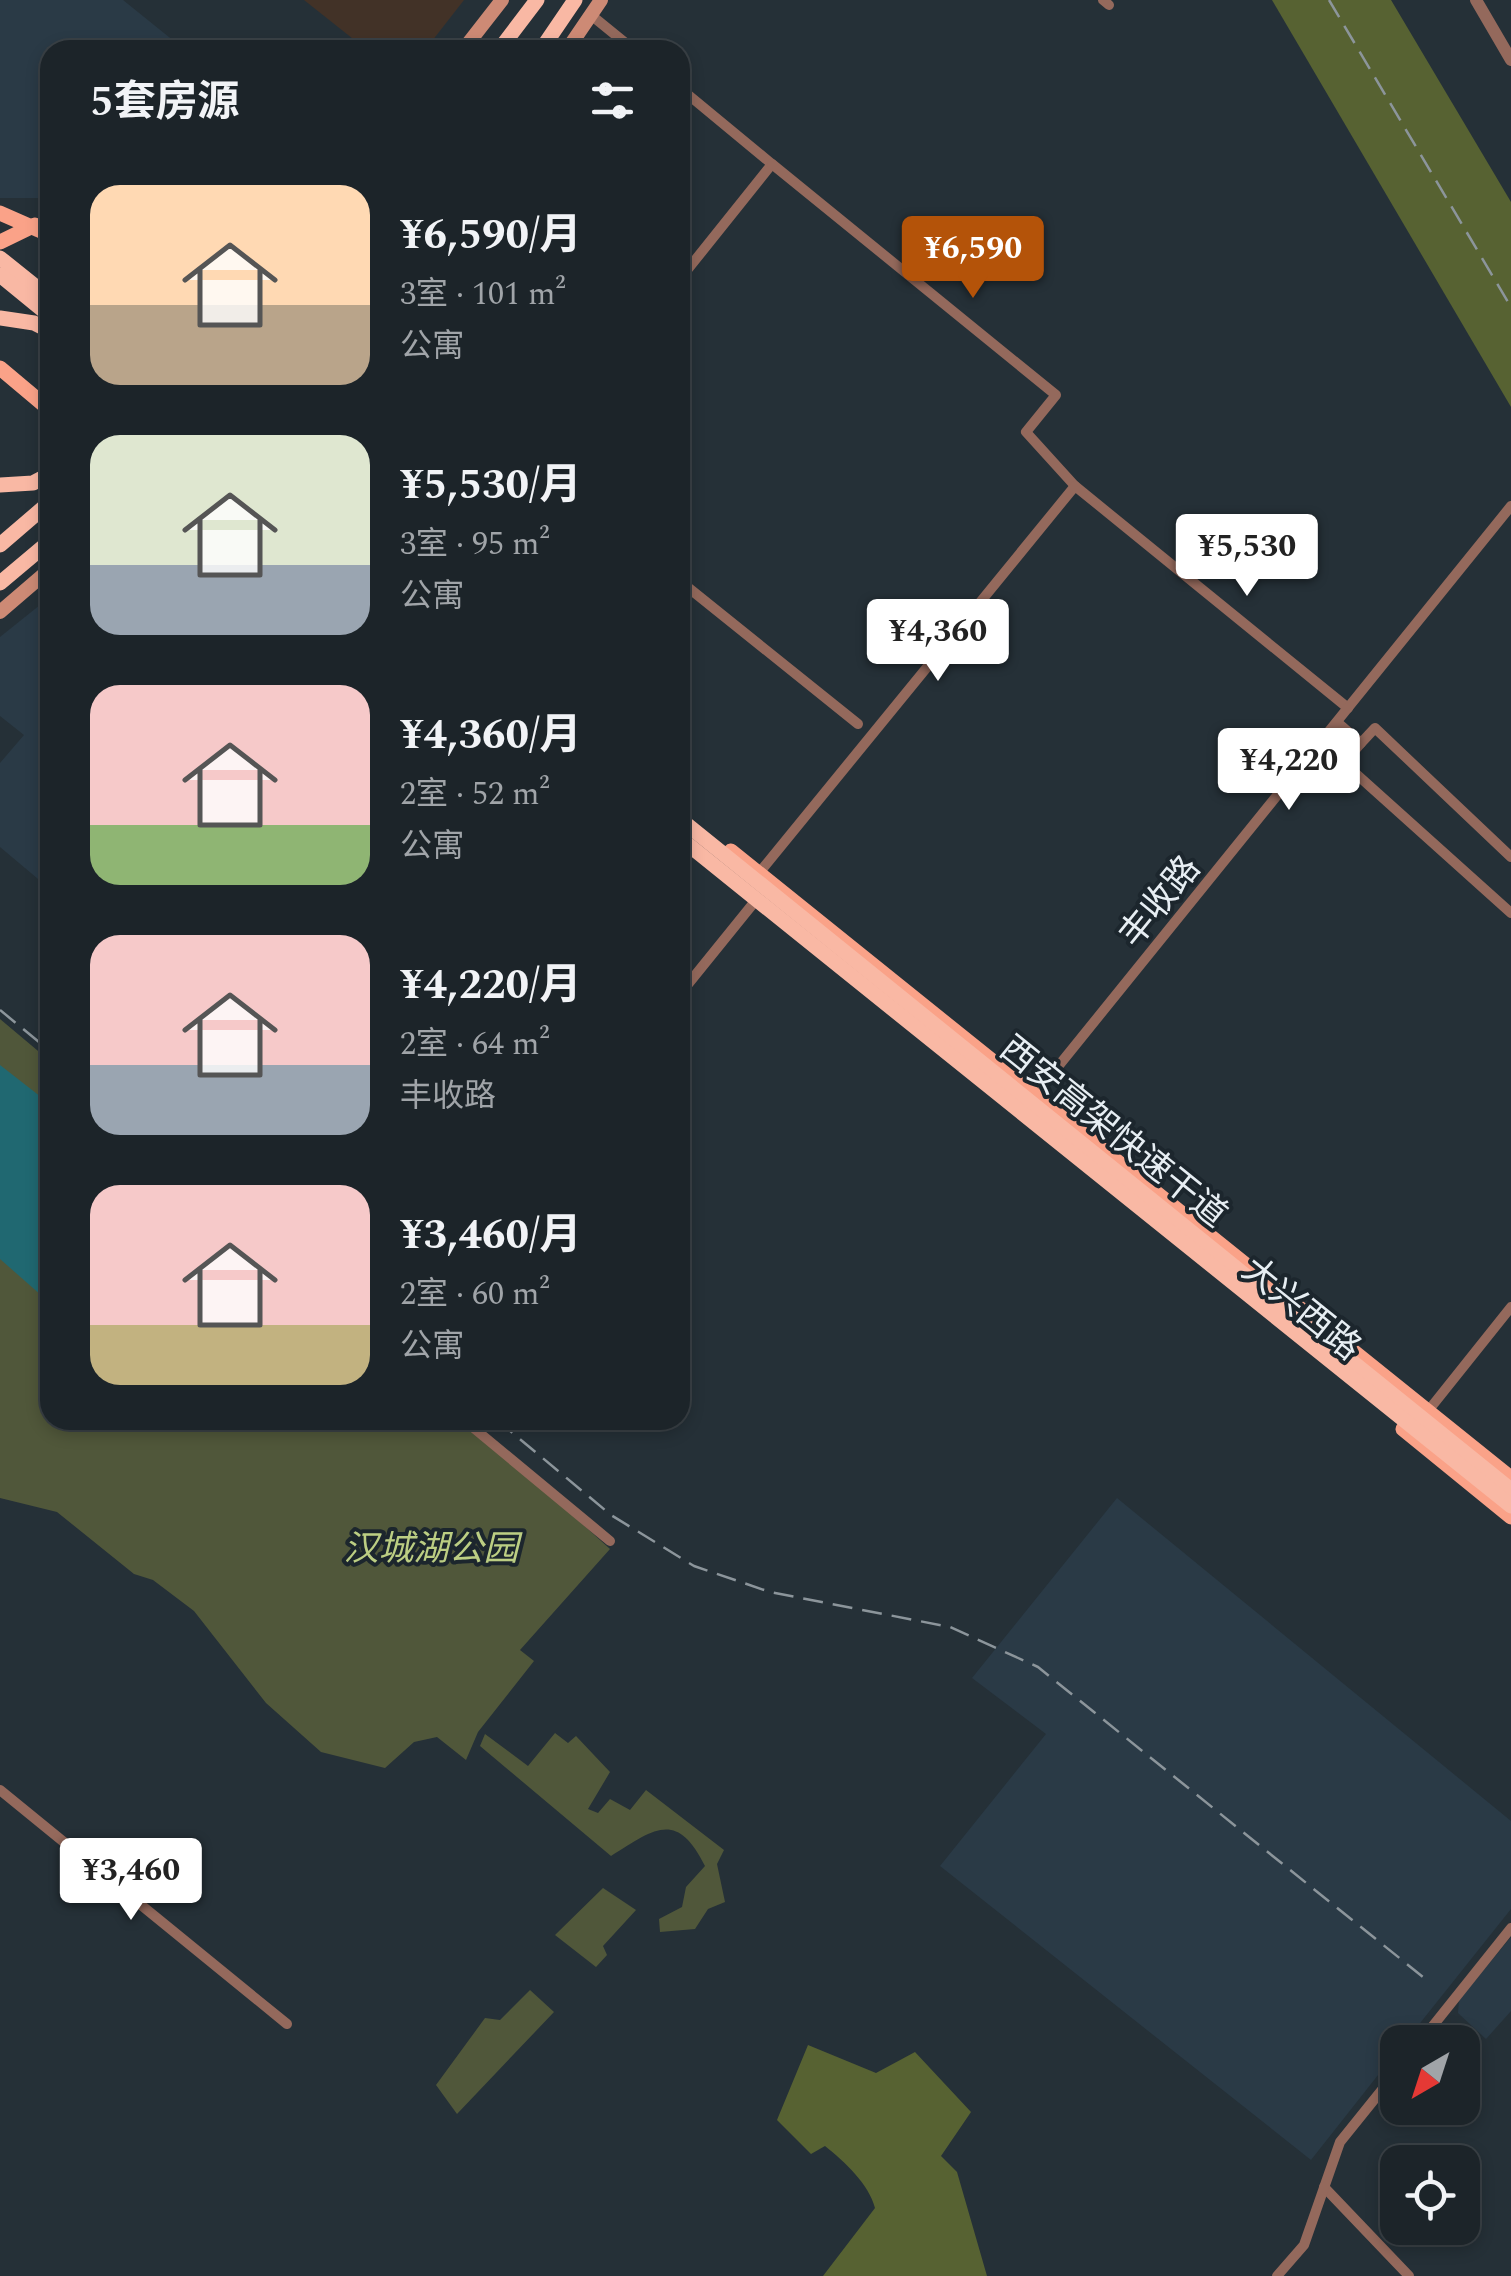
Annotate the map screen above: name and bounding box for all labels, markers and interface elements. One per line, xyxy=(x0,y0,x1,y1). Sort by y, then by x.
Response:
text: 5套房源 xyxy=(90,71,240,134)
icon: filters xyxy=(585,73,640,128)
text: ¥6,590/月 xyxy=(400,204,582,267)
pin: ¥6,590 xyxy=(892,216,1054,301)
text: ¥6,590 xyxy=(924,224,1022,273)
icon: home xyxy=(170,225,290,345)
text: 3室 · 101 m² xyxy=(400,270,566,319)
text: 公寓 xyxy=(400,322,464,371)
text: ¥5,530/月 xyxy=(400,454,582,517)
icon: home xyxy=(170,475,290,595)
pin: ¥5,530 xyxy=(1166,514,1328,599)
text: 3室 · 95 m² xyxy=(400,520,550,569)
text: ¥5,530 xyxy=(1198,522,1296,571)
text: 公寓 xyxy=(400,572,464,621)
pin: ¥4,360 xyxy=(857,599,1019,684)
text: ¥4,360 xyxy=(889,607,987,656)
text: ¥4,360/月 xyxy=(400,704,582,767)
icon: home xyxy=(170,725,290,845)
pin: ¥4,220 xyxy=(1208,728,1370,813)
text: ¥4,220 xyxy=(1240,736,1338,785)
text: 2室 · 52 m² xyxy=(400,770,550,819)
text: 公寓 xyxy=(400,822,464,871)
street label: 丰收路 xyxy=(1107,844,1214,959)
text: ¥4,220/月 xyxy=(400,954,582,1017)
icon: home xyxy=(170,975,290,1095)
text: 2室 · 64 m² xyxy=(400,1020,550,1069)
street label: 西安高架快速干道 xyxy=(988,1023,1239,1241)
text: 丰收路 xyxy=(400,1072,496,1121)
text: ¥3,460/月 xyxy=(400,1204,582,1267)
icon: home xyxy=(170,1225,290,1345)
street label: 大兴西路 xyxy=(1230,1245,1372,1374)
text: 2室 · 60 m² xyxy=(400,1270,550,1319)
text: 公寓 xyxy=(400,1322,464,1371)
park label: 汉城湖公园 xyxy=(343,1523,523,1576)
pin: ¥3,460 xyxy=(50,1838,212,1923)
text: ¥3,460 xyxy=(82,1846,180,1895)
north arrow xyxy=(1380,2025,1480,2125)
map controls xyxy=(1380,2025,1480,2245)
button: locate xyxy=(1380,2145,1480,2245)

